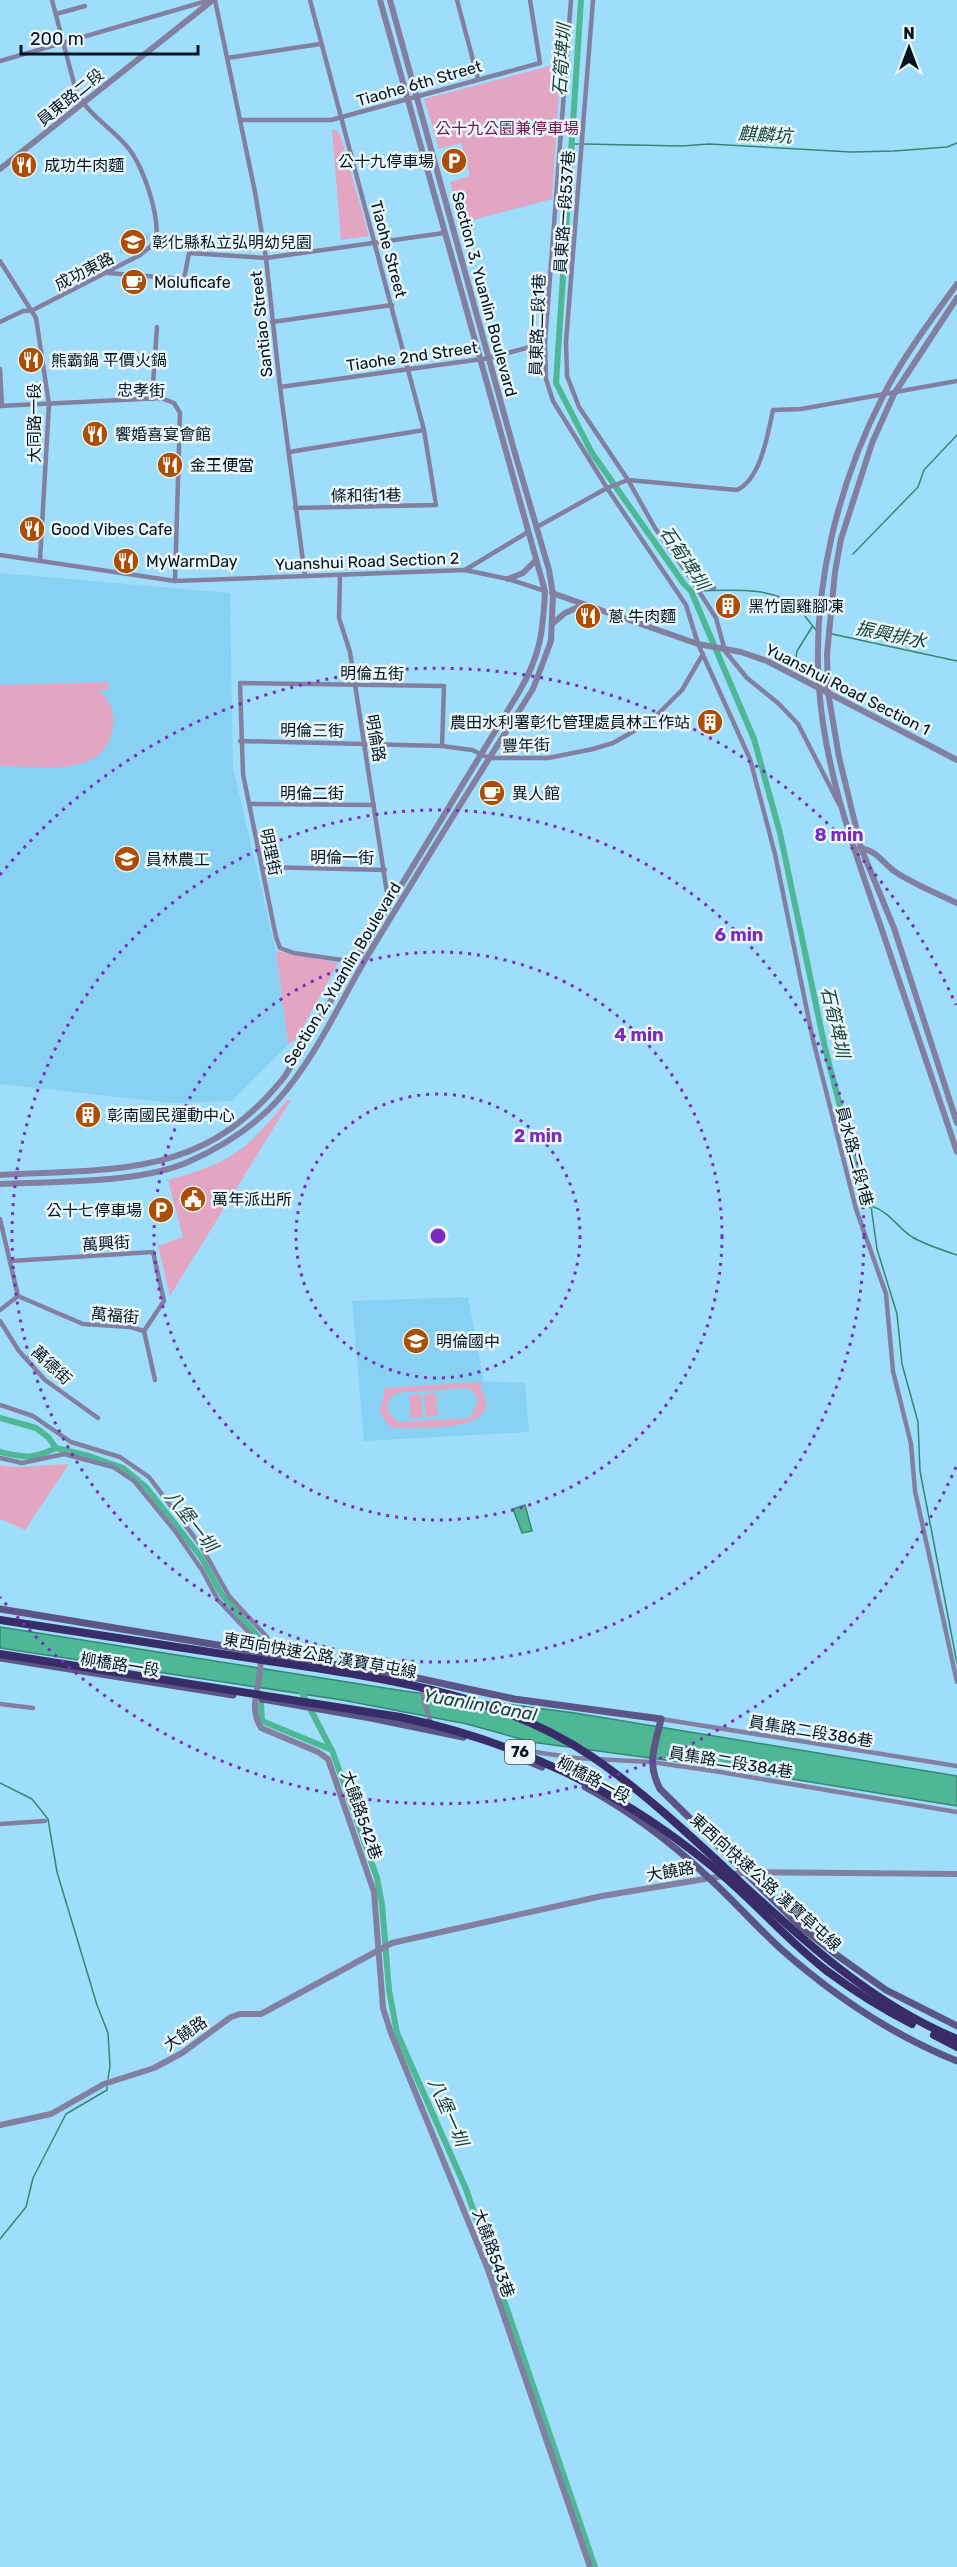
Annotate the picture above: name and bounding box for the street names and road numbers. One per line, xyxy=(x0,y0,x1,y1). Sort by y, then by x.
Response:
street label: Tiaohe 6th Street xyxy=(354,56,484,110)
street label: 員東路二段 xyxy=(33,65,107,130)
street label: 員東路一段537巷 xyxy=(551,150,578,274)
street label: Section 3, Yuanlin Boulevard xyxy=(448,190,521,399)
street label: Tiaohe Street xyxy=(366,198,411,300)
street label: 成功東路 xyxy=(51,248,117,294)
street label: Santiao Street xyxy=(246,270,277,378)
street label: 員東路二段1巷 xyxy=(526,273,549,377)
street label: Tiaohe 2nd Street xyxy=(345,338,479,375)
street label: 忠孝街 xyxy=(117,381,165,400)
street label: 大同路一段 xyxy=(25,383,44,463)
street label: 條和街1巷 xyxy=(330,485,402,506)
street label: Yuanshui Road Section 2 xyxy=(274,549,460,574)
street label: Yuanshui Road Section 1 xyxy=(762,640,933,739)
street label: 明倫五街 xyxy=(340,663,404,684)
street label: 明倫路 xyxy=(362,713,389,763)
street label: 明倫三街 xyxy=(280,720,344,741)
street label: 豐年街 xyxy=(502,735,550,756)
street label: 明倫二街 xyxy=(280,784,344,803)
street label: 明理街 xyxy=(256,827,285,878)
street label: 明倫一街 xyxy=(310,847,374,868)
street label: Section 2, Yuanlin Boulevard xyxy=(280,879,405,1070)
street label: 員水路二段1巷 xyxy=(832,1104,877,1208)
street label: 萬興街 xyxy=(81,1232,131,1255)
street label: 萬福街 xyxy=(90,1304,140,1327)
street label: 萬德街 xyxy=(28,1342,76,1389)
street label: 東西向快速公路 漢寶草屯線 xyxy=(222,1629,418,1682)
street label: 柳橋路一段 xyxy=(79,1649,161,1680)
street label: 員集路二段386巷 xyxy=(747,1712,874,1751)
road number: 76 xyxy=(505,1740,535,1764)
street label: 員集路二段384巷 xyxy=(667,1743,795,1782)
street label: 柳橋路一段 xyxy=(554,1752,634,1807)
street label: 大饒路542巷 xyxy=(337,1768,386,1862)
street label: 東西向快速公路 漢寶草屯線 xyxy=(687,1810,845,1955)
street label: 大饒路 xyxy=(645,1858,695,1885)
street label: 大饒路 xyxy=(160,2012,210,2055)
street label: 大饒路543巷 xyxy=(469,2206,518,2300)

